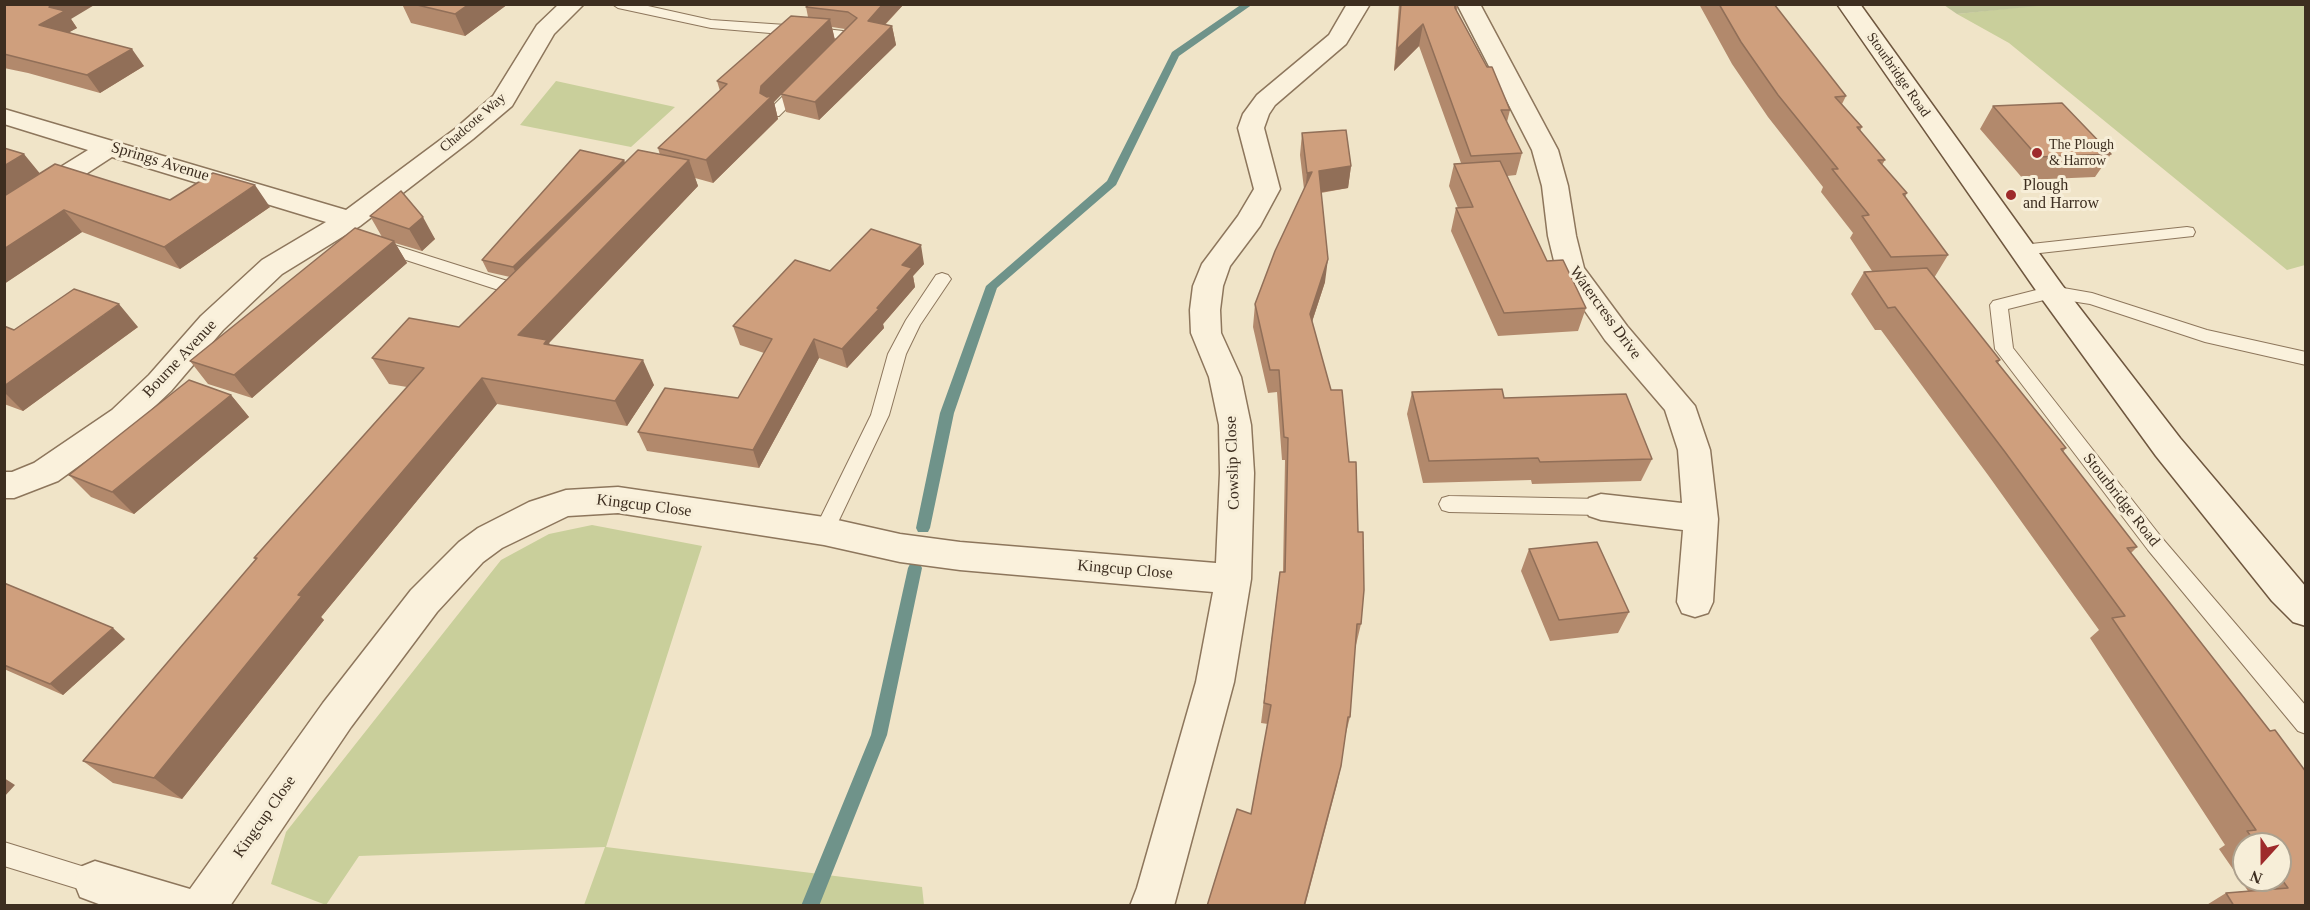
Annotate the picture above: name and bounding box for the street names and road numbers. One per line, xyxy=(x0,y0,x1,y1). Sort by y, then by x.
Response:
street label: Stourbridge Road xyxy=(1863,30,1933,120)
street label: Chadcote Way xyxy=(437,90,509,156)
street label: Springs Avenue xyxy=(109,138,211,186)
street label: Watercress Drive xyxy=(1565,263,1645,363)
street label: Bourne Avenue xyxy=(139,316,221,402)
street label: Cowslip Close xyxy=(1222,416,1244,510)
street label: Stourbridge Road xyxy=(2079,449,2163,551)
street label: Kingcup Close xyxy=(595,491,693,521)
street label: Kingcup Close xyxy=(1077,556,1173,584)
street label: Kingcup Close xyxy=(230,772,300,862)

